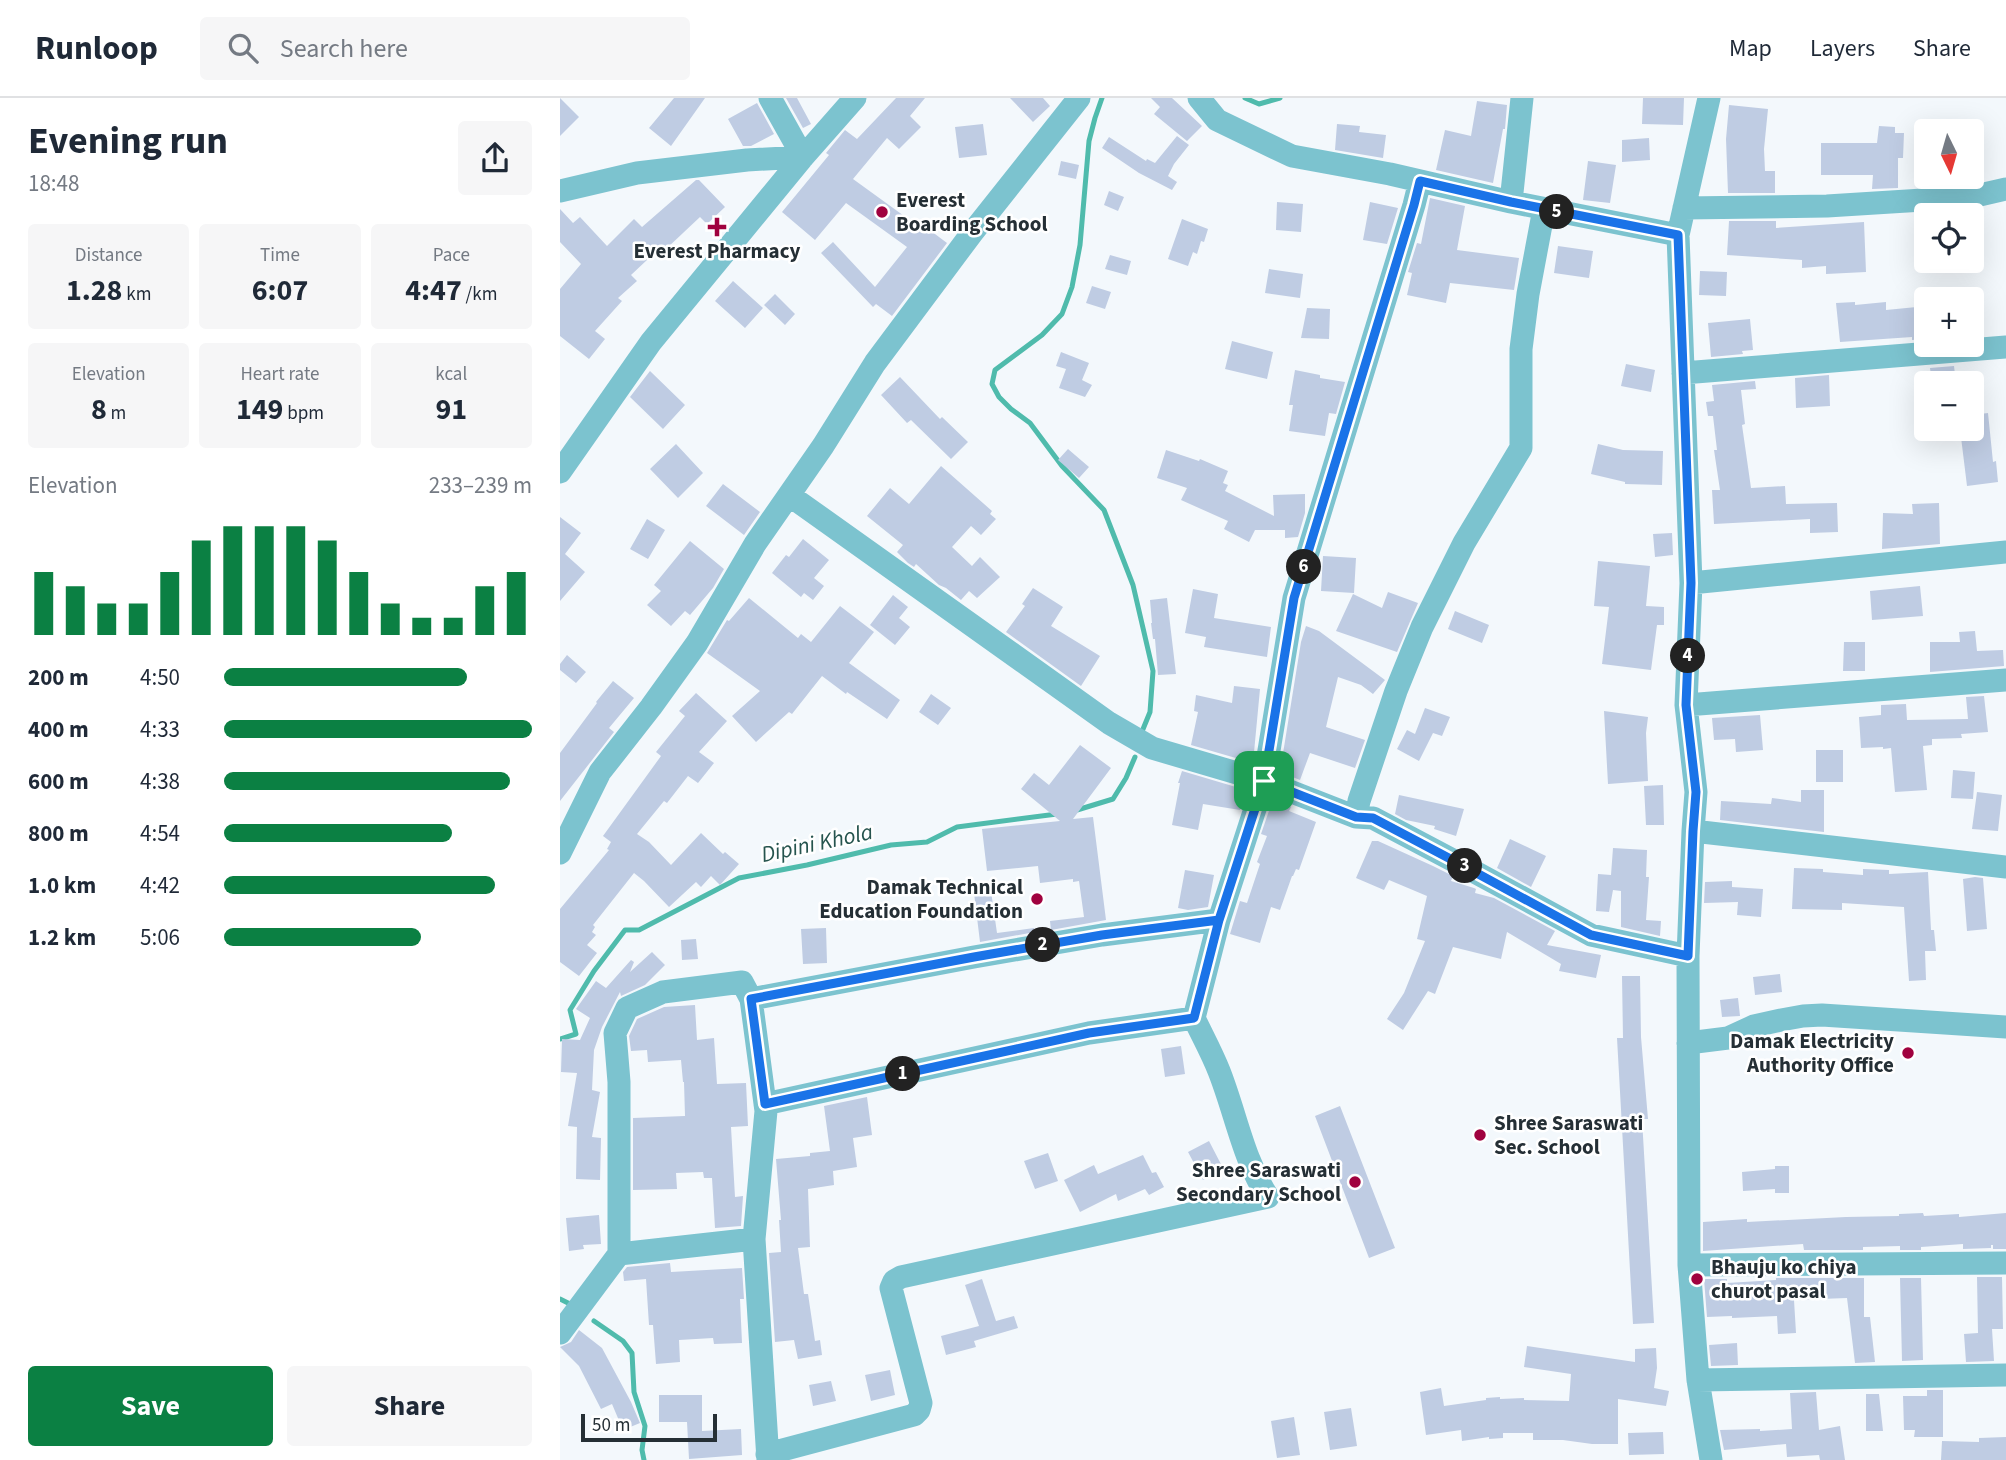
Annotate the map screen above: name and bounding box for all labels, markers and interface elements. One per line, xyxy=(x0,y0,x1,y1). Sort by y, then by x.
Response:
search box xyxy=(200,17,690,80)
text: Runloop xyxy=(35,25,158,72)
icon: search xyxy=(224,29,262,67)
text: Search here xyxy=(280,30,408,67)
text: Map xyxy=(1729,31,1772,66)
text: Layers xyxy=(1810,31,1875,66)
text: Share xyxy=(1913,31,1971,66)
text: Evening run xyxy=(28,114,228,168)
north arrow xyxy=(1914,119,1984,189)
map controls xyxy=(1914,119,1984,441)
button: share xyxy=(458,121,532,195)
text: 18:48 xyxy=(28,167,79,200)
place label: Everest Boarding School xyxy=(896,185,1047,239)
pin: 5 xyxy=(1539,194,1574,230)
text: 5 xyxy=(1551,198,1562,225)
button: locate xyxy=(1914,203,1984,273)
marker: Everest Boarding School xyxy=(874,204,890,220)
marker: Everest Pharmacy xyxy=(709,219,725,235)
place label: Everest Pharmacy xyxy=(634,236,801,266)
text: Distance xyxy=(75,242,142,269)
text: Time xyxy=(260,242,300,269)
text: Pace xyxy=(433,242,470,269)
text: 1.28 xyxy=(66,269,122,312)
text: 6:07 xyxy=(252,269,308,312)
text: 4:47 xyxy=(405,269,462,312)
text: km xyxy=(122,281,151,308)
text: /km xyxy=(462,281,497,308)
button: + xyxy=(1914,287,1984,357)
text: Elevation xyxy=(72,361,146,388)
text: Heart rate xyxy=(240,361,319,388)
text: kcal xyxy=(435,361,467,388)
button: − xyxy=(1914,371,1984,441)
text: 8 xyxy=(91,388,107,431)
text: 149 xyxy=(236,388,283,431)
text: 91 xyxy=(435,388,467,431)
text: m xyxy=(107,400,126,427)
text: bpm xyxy=(283,400,324,427)
text: Elevation xyxy=(28,469,118,502)
text: 233–239 m xyxy=(429,469,532,502)
pin: 6 xyxy=(1286,550,1322,584)
text: 6 xyxy=(1298,553,1309,580)
pin: 4 xyxy=(1670,638,1706,674)
text: 4 xyxy=(1682,642,1693,669)
text: 200 m xyxy=(28,661,89,694)
text: 4:50 xyxy=(140,661,180,694)
text: 400 m xyxy=(28,713,89,746)
text: 4:33 xyxy=(140,713,180,746)
pin xyxy=(1234,751,1294,811)
icon: arrive xyxy=(1245,762,1283,800)
text: 600 m xyxy=(28,765,89,798)
text: 4:38 xyxy=(140,765,180,798)
water label: Dipini Khola xyxy=(758,815,876,871)
text: 800 m xyxy=(28,817,89,850)
text: 4:54 xyxy=(140,817,180,850)
pin: 3 xyxy=(1448,848,1482,884)
text: 3 xyxy=(1459,852,1470,879)
text: 1.0 km xyxy=(28,869,96,902)
text: 4:42 xyxy=(140,869,180,902)
place label: Damak Technical Education Foundation xyxy=(819,872,1023,926)
marker: Damak Technical Education Foundation xyxy=(1029,891,1045,907)
text: 1.2 km xyxy=(28,921,96,954)
text: 5:06 xyxy=(140,921,180,954)
pin: 2 xyxy=(1026,928,1060,962)
text: 2 xyxy=(1037,931,1048,958)
place label: Damak Electricity Authority Office xyxy=(1730,1026,1894,1080)
marker: Damak Electricity Authority Office xyxy=(1900,1045,1916,1061)
pin: 1 xyxy=(886,1056,920,1091)
text: 1 xyxy=(897,1060,908,1087)
place label: Shree Saraswati Sec. School xyxy=(1494,1108,1643,1162)
marker: Shree Saraswati Sec. School xyxy=(1472,1127,1488,1143)
place label: Shree Saraswati Secondary School xyxy=(1176,1155,1341,1209)
marker: Shree Saraswati Secondary School xyxy=(1347,1174,1363,1190)
place label: Bhauju ko chiya churot pasal xyxy=(1711,1252,1857,1306)
marker: Bhauju ko chiya churot pasal xyxy=(1689,1271,1705,1287)
button: Save xyxy=(28,1366,273,1446)
button: Share xyxy=(287,1366,532,1446)
scale bar xyxy=(581,1411,718,1443)
text: 50 m xyxy=(592,1412,630,1439)

